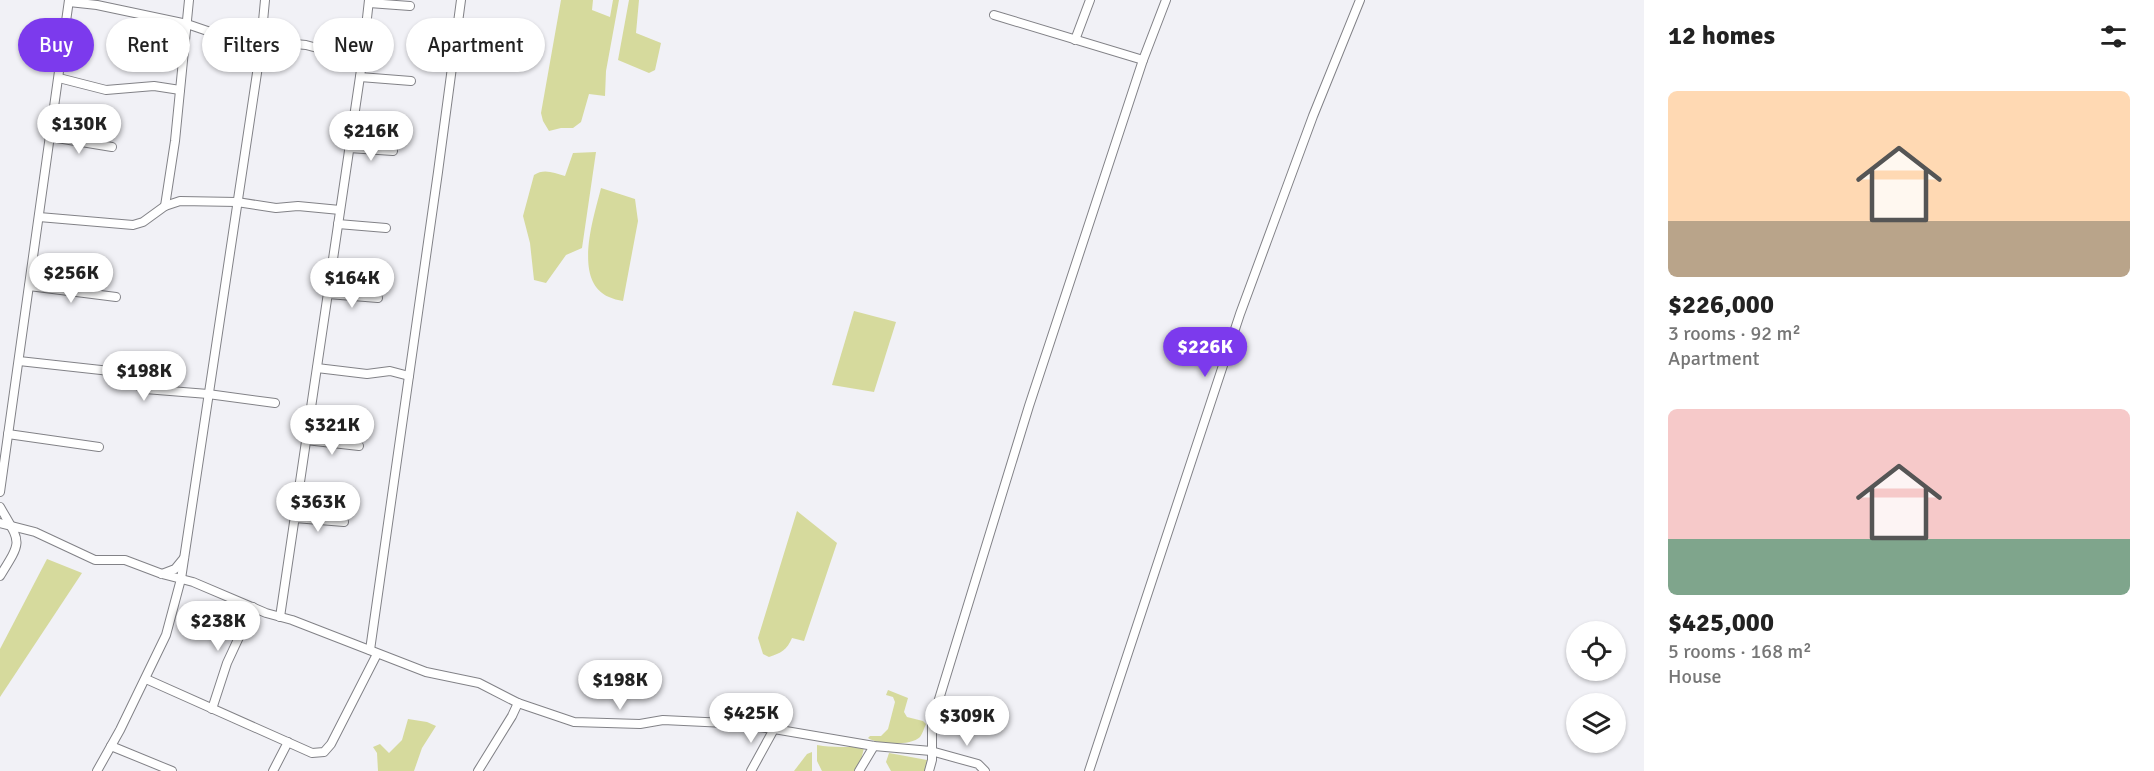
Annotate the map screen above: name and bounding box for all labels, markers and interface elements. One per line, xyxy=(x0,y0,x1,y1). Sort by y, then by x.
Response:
chip: Buy xyxy=(18,18,94,72)
chip: Rent xyxy=(106,18,190,72)
chip: Filters xyxy=(202,18,301,72)
chip: New xyxy=(313,18,394,72)
chip: Apartment xyxy=(406,18,545,72)
text: 12 homes xyxy=(1668,20,1775,52)
icon: filters xyxy=(2097,20,2130,53)
pin: $130K xyxy=(37,104,121,155)
text: $130K xyxy=(51,111,107,136)
pin: $216K xyxy=(329,111,413,162)
text: $216K xyxy=(343,118,399,143)
icon: home xyxy=(1845,130,1953,238)
pin: $256K xyxy=(29,253,113,304)
pin: $164K xyxy=(310,258,394,309)
text: $256K xyxy=(43,260,99,285)
text: $164K xyxy=(324,265,380,290)
text: $226,000 xyxy=(1668,289,1774,321)
text: 3 rooms · 92 m² xyxy=(1668,321,1801,346)
pin: $226K xyxy=(1163,327,1247,378)
text: $226K xyxy=(1177,334,1233,359)
text: Apartment xyxy=(1668,346,1760,371)
pin: $198K xyxy=(102,351,186,402)
text: $198K xyxy=(116,358,172,383)
pin: $321K xyxy=(290,405,374,456)
text: $321K xyxy=(304,412,360,437)
icon: home xyxy=(1845,448,1953,556)
pin: $363K xyxy=(276,482,360,533)
text: $363K xyxy=(290,489,346,514)
pin: $238K xyxy=(176,601,260,652)
text: $425,000 xyxy=(1668,607,1774,639)
text: $238K xyxy=(190,608,246,633)
map controls xyxy=(1566,621,1626,753)
button: locate xyxy=(1566,621,1626,681)
text: 5 rooms · 168 m² xyxy=(1668,639,1812,664)
pin: $198K xyxy=(578,660,662,711)
text: House xyxy=(1668,664,1722,689)
text: $198K xyxy=(592,667,648,692)
pin: $425K xyxy=(709,693,793,744)
button: layers xyxy=(1566,693,1626,753)
pin: $309K xyxy=(925,696,1009,747)
text: $425K xyxy=(723,700,779,725)
text: $309K xyxy=(939,703,995,728)

